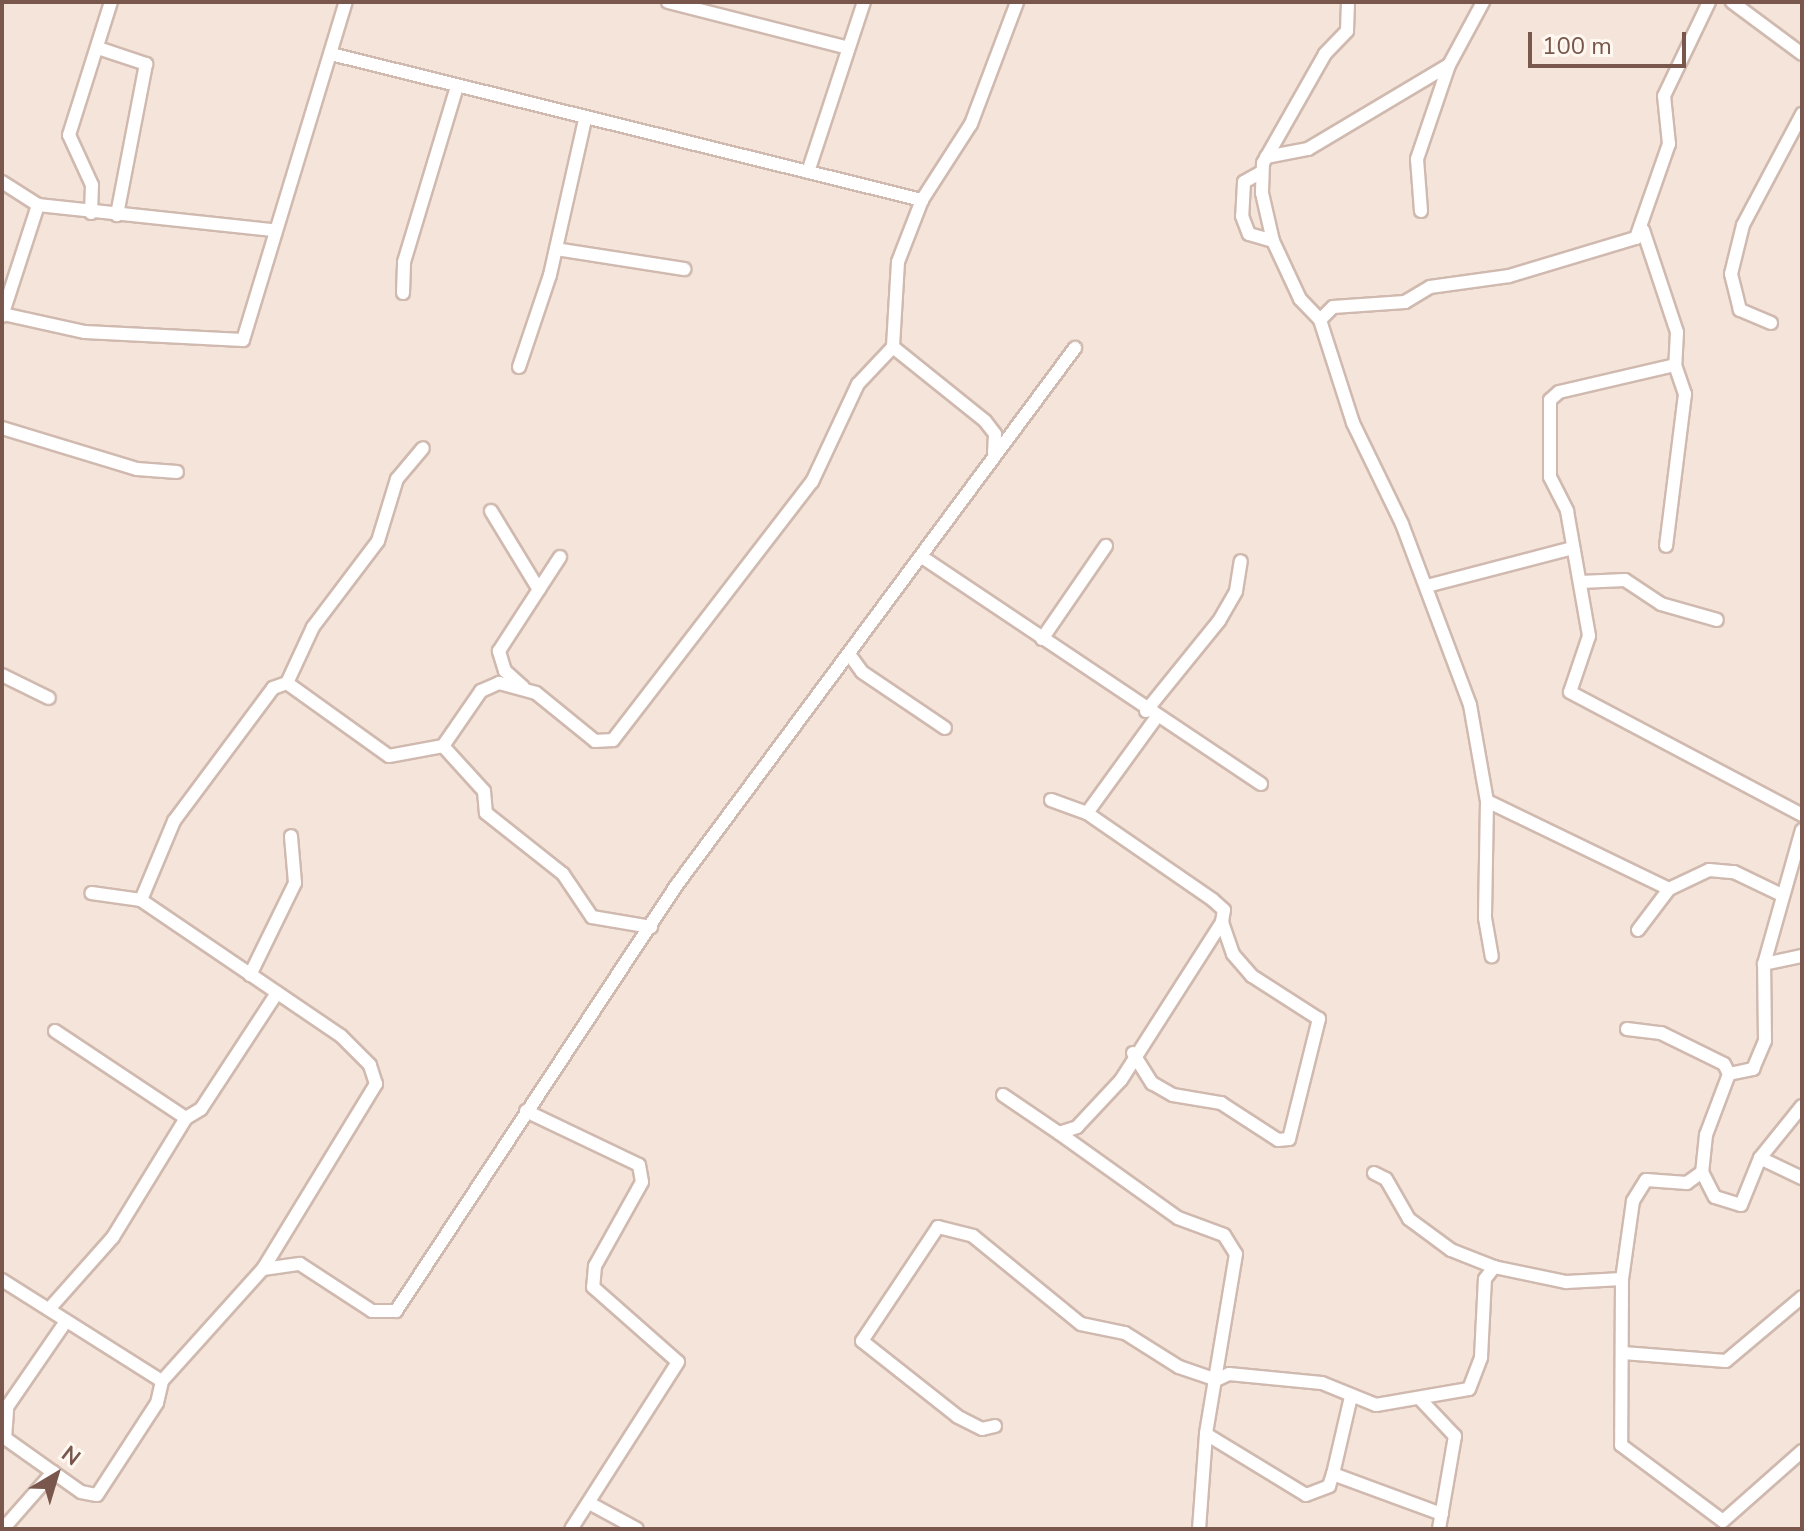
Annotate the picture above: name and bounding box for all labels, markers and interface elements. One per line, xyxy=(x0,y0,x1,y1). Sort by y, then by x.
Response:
scale bar xyxy=(1532,16,1690,66)
text: 100 m xyxy=(1542,30,1612,62)
north arrow xyxy=(16,1435,96,1515)
text: N xyxy=(55,1439,86,1473)

